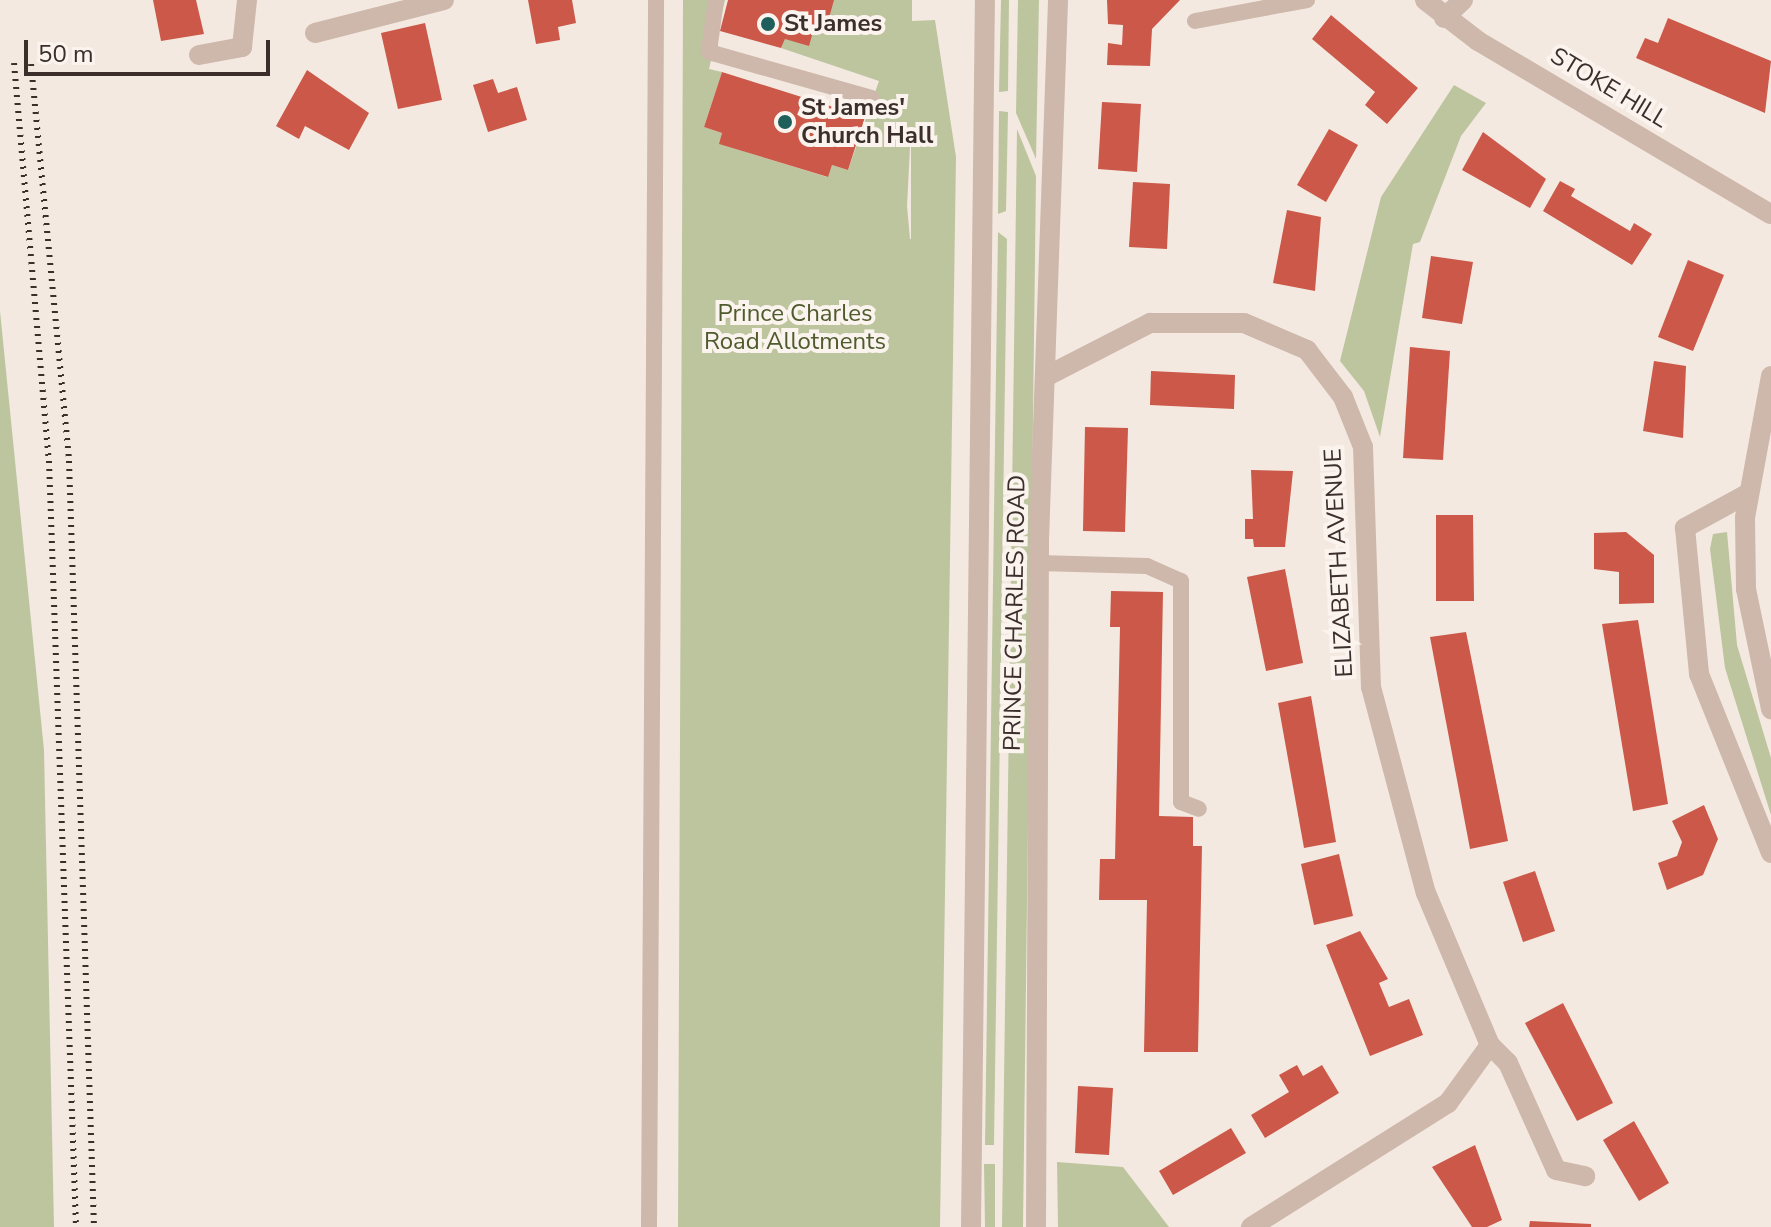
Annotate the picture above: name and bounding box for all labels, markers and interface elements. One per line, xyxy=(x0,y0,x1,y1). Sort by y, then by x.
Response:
place label: St James xyxy=(784,10,882,38)
marker: St James xyxy=(759,15,777,33)
scale bar xyxy=(28,24,274,74)
text: 50 m xyxy=(38,38,94,70)
street label: STOKE HILL xyxy=(1545,42,1673,134)
place label: St James' Church Hall xyxy=(801,94,933,150)
marker: St James' Church Hall xyxy=(776,113,794,131)
park label: Prince Charles Road Allotments xyxy=(704,300,886,356)
street label: ELIZABETH AVENUE xyxy=(1319,448,1359,678)
street label: PRINCE CHARLES ROAD xyxy=(998,475,1032,751)

